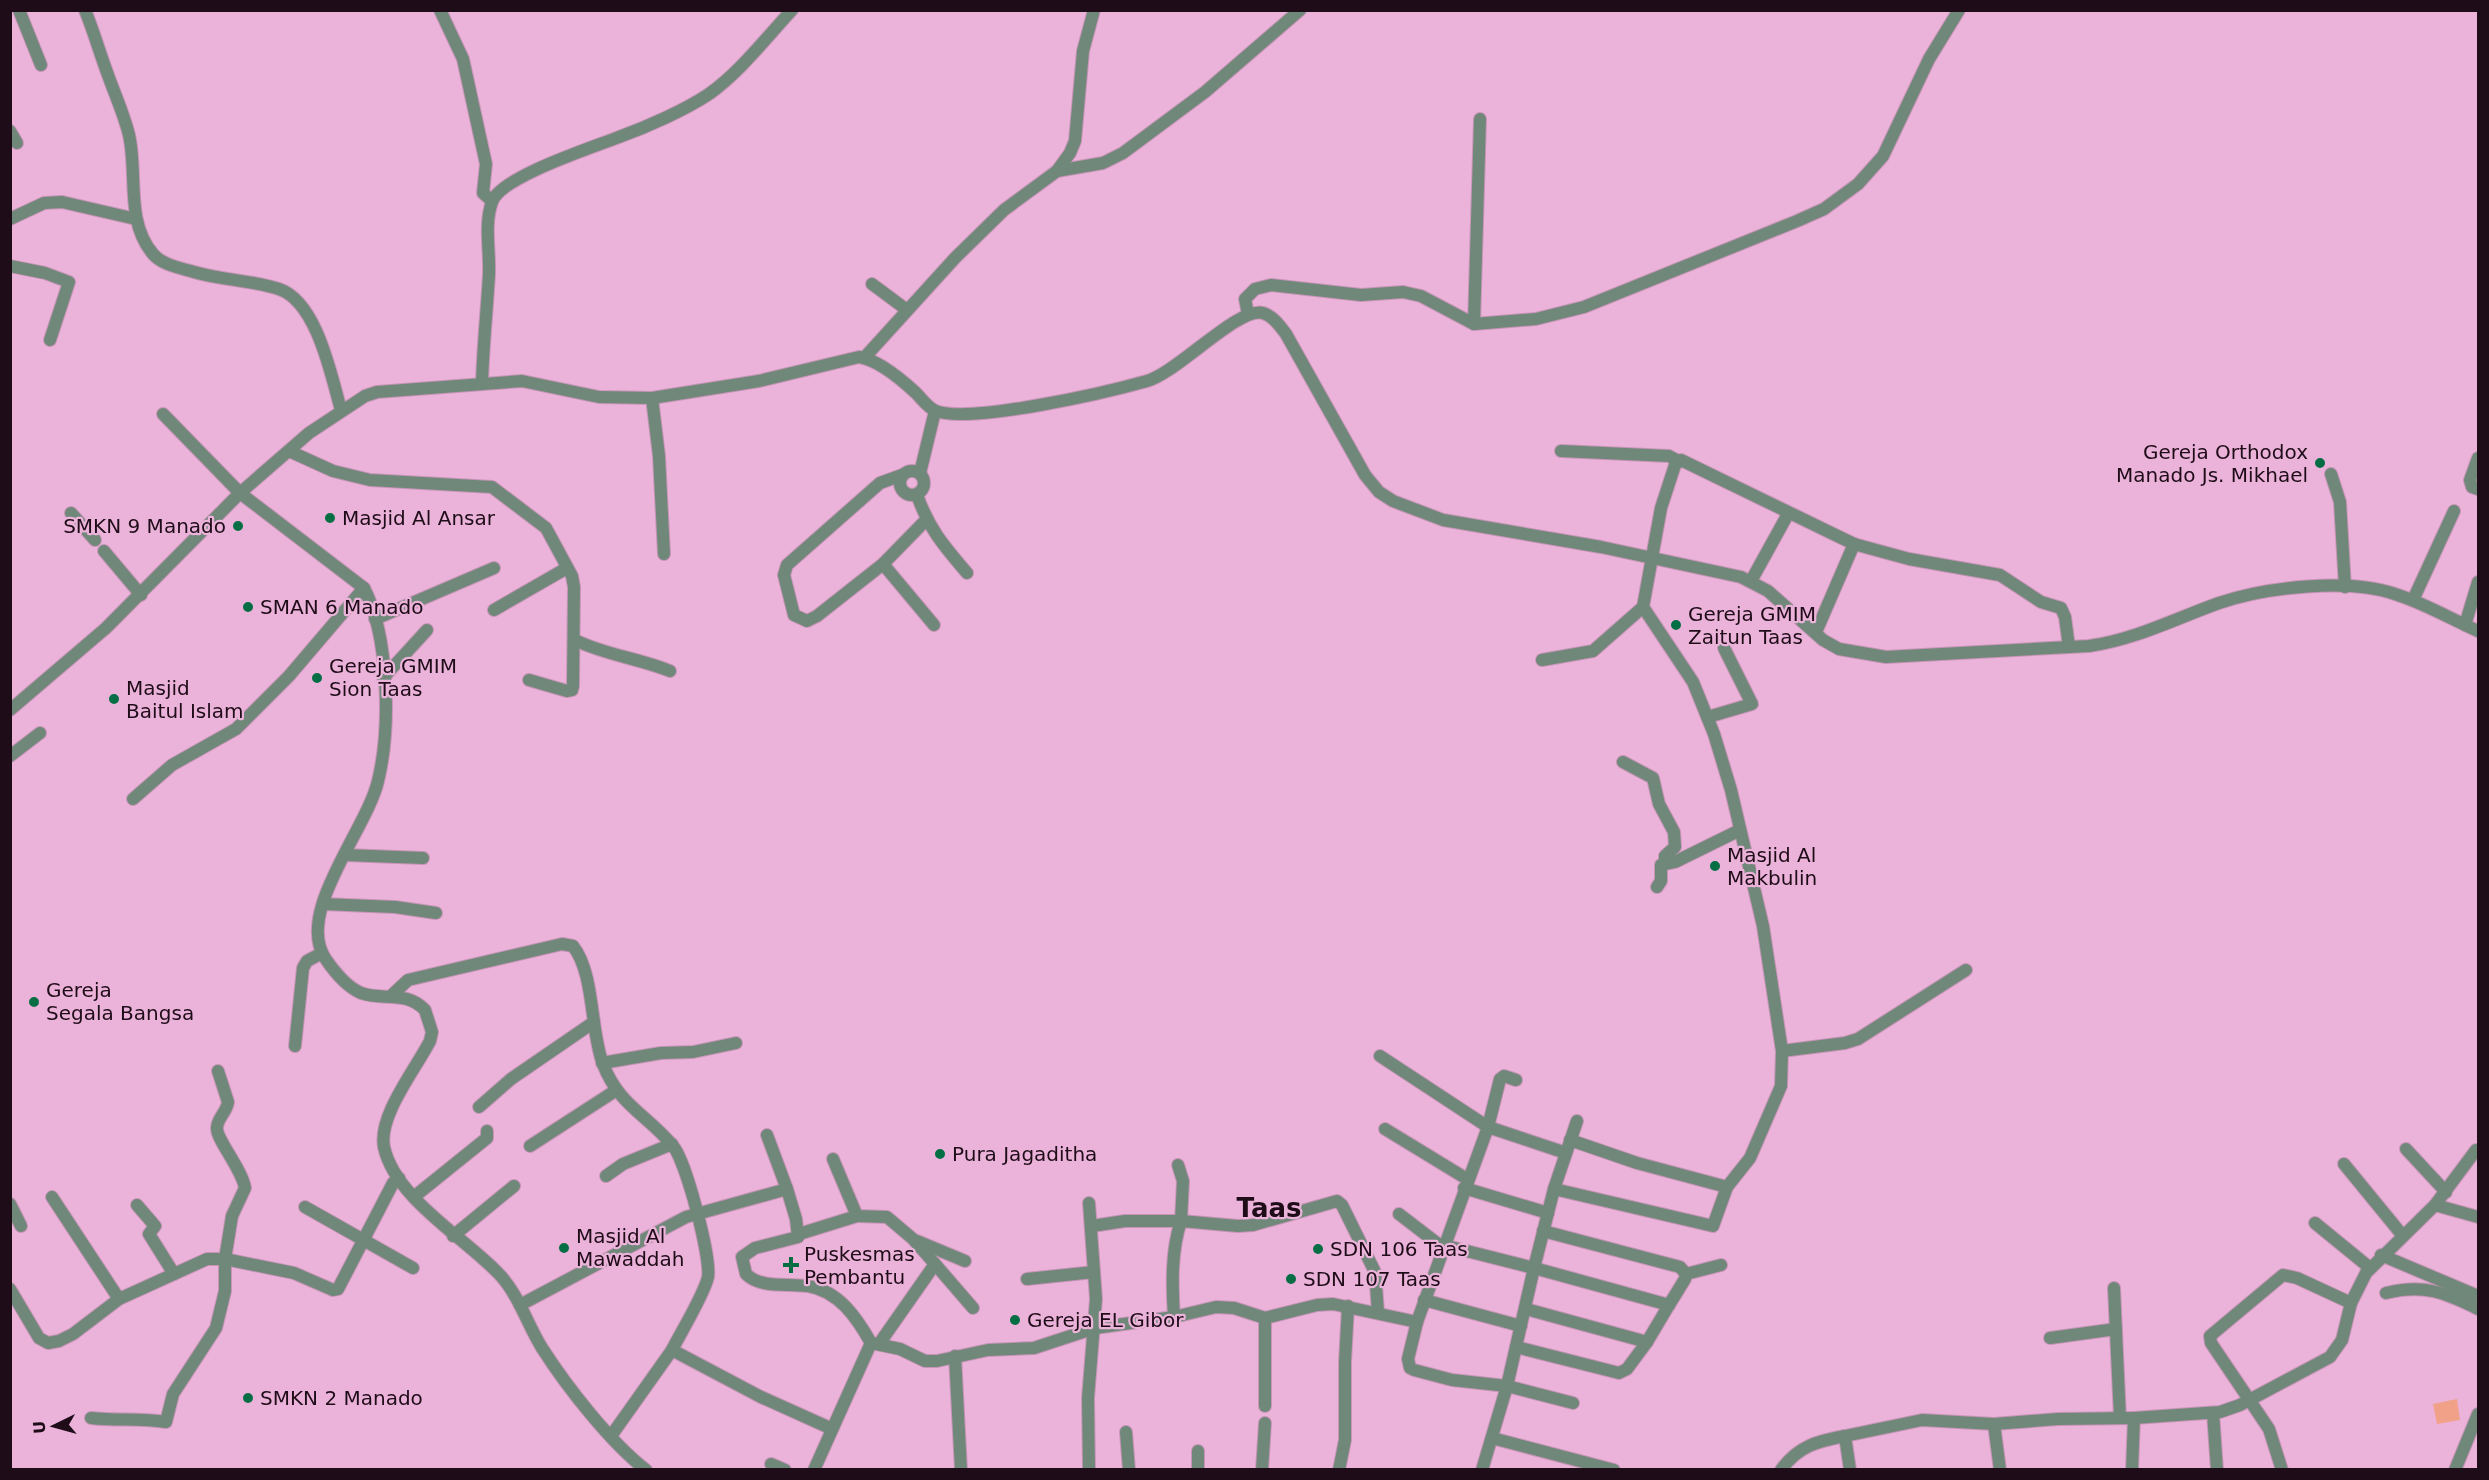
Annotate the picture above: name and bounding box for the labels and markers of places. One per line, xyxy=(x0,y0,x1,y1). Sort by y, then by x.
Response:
place label: Gereja Orthodox Manado Js. Mikhael xyxy=(2116,440,2308,487)
marker: Gereja Orthodox Manado Js. Mikhael xyxy=(2313,456,2327,470)
place label: Masjid Al Ansar xyxy=(342,506,496,530)
marker: Masjid Al Ansar xyxy=(323,511,337,525)
place label: SMKN 9 Manado xyxy=(63,514,226,538)
marker: SMKN 9 Manado xyxy=(231,519,245,533)
place label: SMAN 6 Manado xyxy=(260,595,423,619)
marker: SMAN 6 Manado xyxy=(241,600,255,614)
place label: Gereja GMIM Zaitun Taas xyxy=(1688,602,1816,649)
marker: Gereja GMIM Zaitun Taas xyxy=(1669,618,1683,632)
place label: Gereja GMIM Sion Taas xyxy=(329,654,457,701)
marker: Gereja GMIM Sion Taas xyxy=(310,671,324,685)
place label: Masjid Baitul Islam xyxy=(126,676,244,723)
marker: Masjid Baitul Islam xyxy=(107,692,121,706)
place label: Masjid Al Makbulin xyxy=(1727,843,1817,890)
marker: Masjid Al Makbulin xyxy=(1708,859,1722,873)
place label: Gereja Segala Bangsa xyxy=(46,978,194,1025)
marker: Gereja Segala Bangsa xyxy=(27,995,41,1009)
place label: Pura Jagaditha xyxy=(952,1142,1097,1166)
marker: Pura Jagaditha xyxy=(933,1147,947,1161)
place label: Masjid Al Mawaddah xyxy=(576,1224,684,1271)
place label: SDN 106 Taas xyxy=(1330,1237,1468,1261)
marker: Masjid Al Mawaddah xyxy=(557,1241,571,1255)
place label: Puskesmas Pembantu xyxy=(804,1242,915,1289)
marker: SDN 106 Taas xyxy=(1311,1242,1325,1256)
marker: Puskesmas Pembantu xyxy=(782,1256,800,1274)
place label: SDN 107 Taas xyxy=(1303,1267,1441,1291)
marker: SDN 107 Taas xyxy=(1284,1272,1298,1286)
place label: Gereja EL Gibor xyxy=(1027,1308,1184,1332)
marker: Gereja EL Gibor xyxy=(1008,1313,1022,1327)
place label: SMKN 2 Manado xyxy=(260,1386,423,1410)
marker: SMKN 2 Manado xyxy=(241,1391,255,1405)

